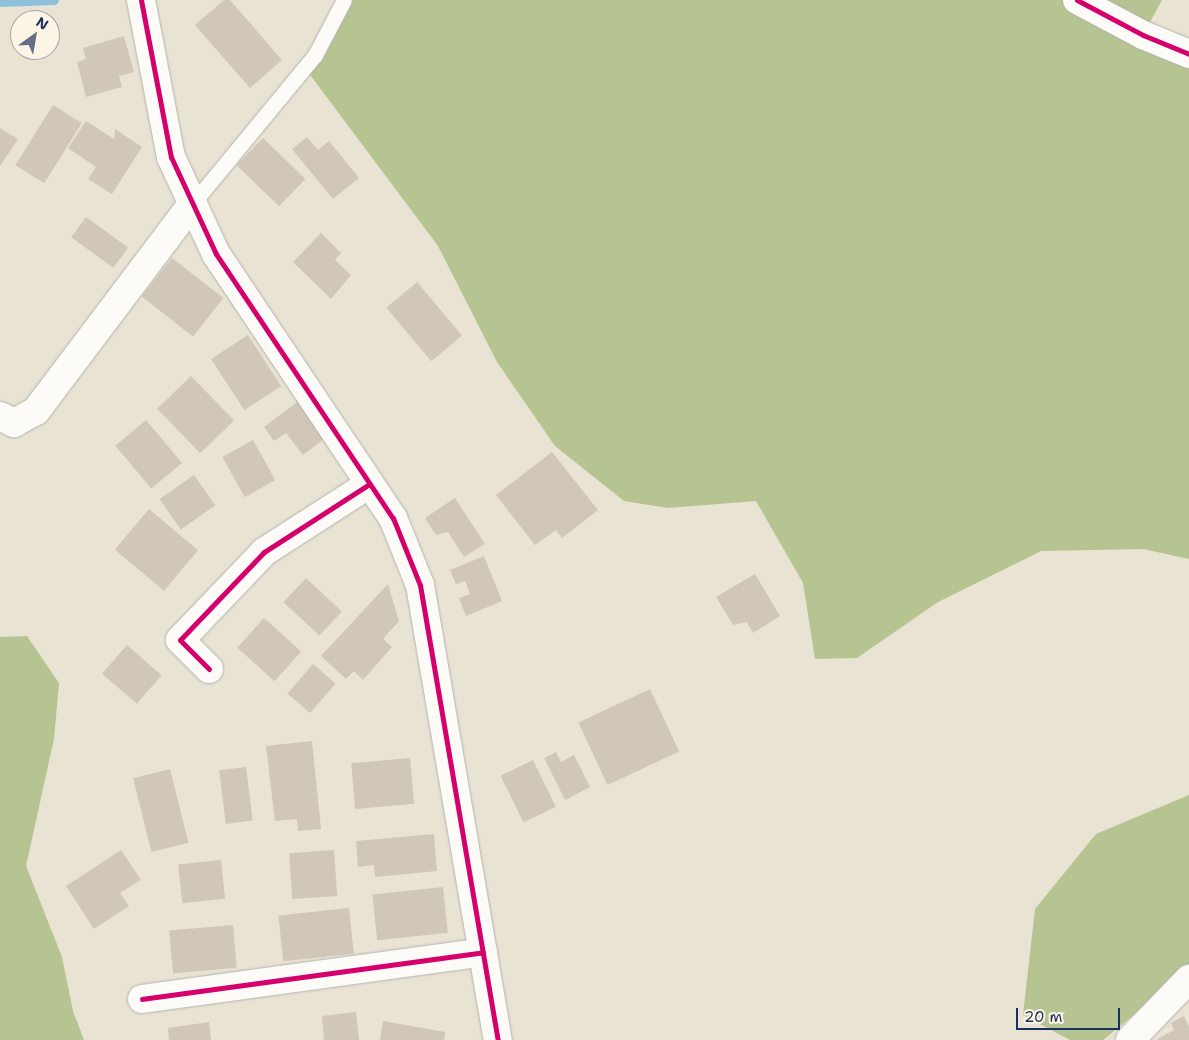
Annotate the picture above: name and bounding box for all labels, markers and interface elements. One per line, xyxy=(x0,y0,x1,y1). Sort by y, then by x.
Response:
north arrow xyxy=(10,10,60,60)
text: N xyxy=(33,13,52,34)
scale bar xyxy=(1019,998,1123,1030)
text: 20 m xyxy=(1024,1007,1063,1027)

